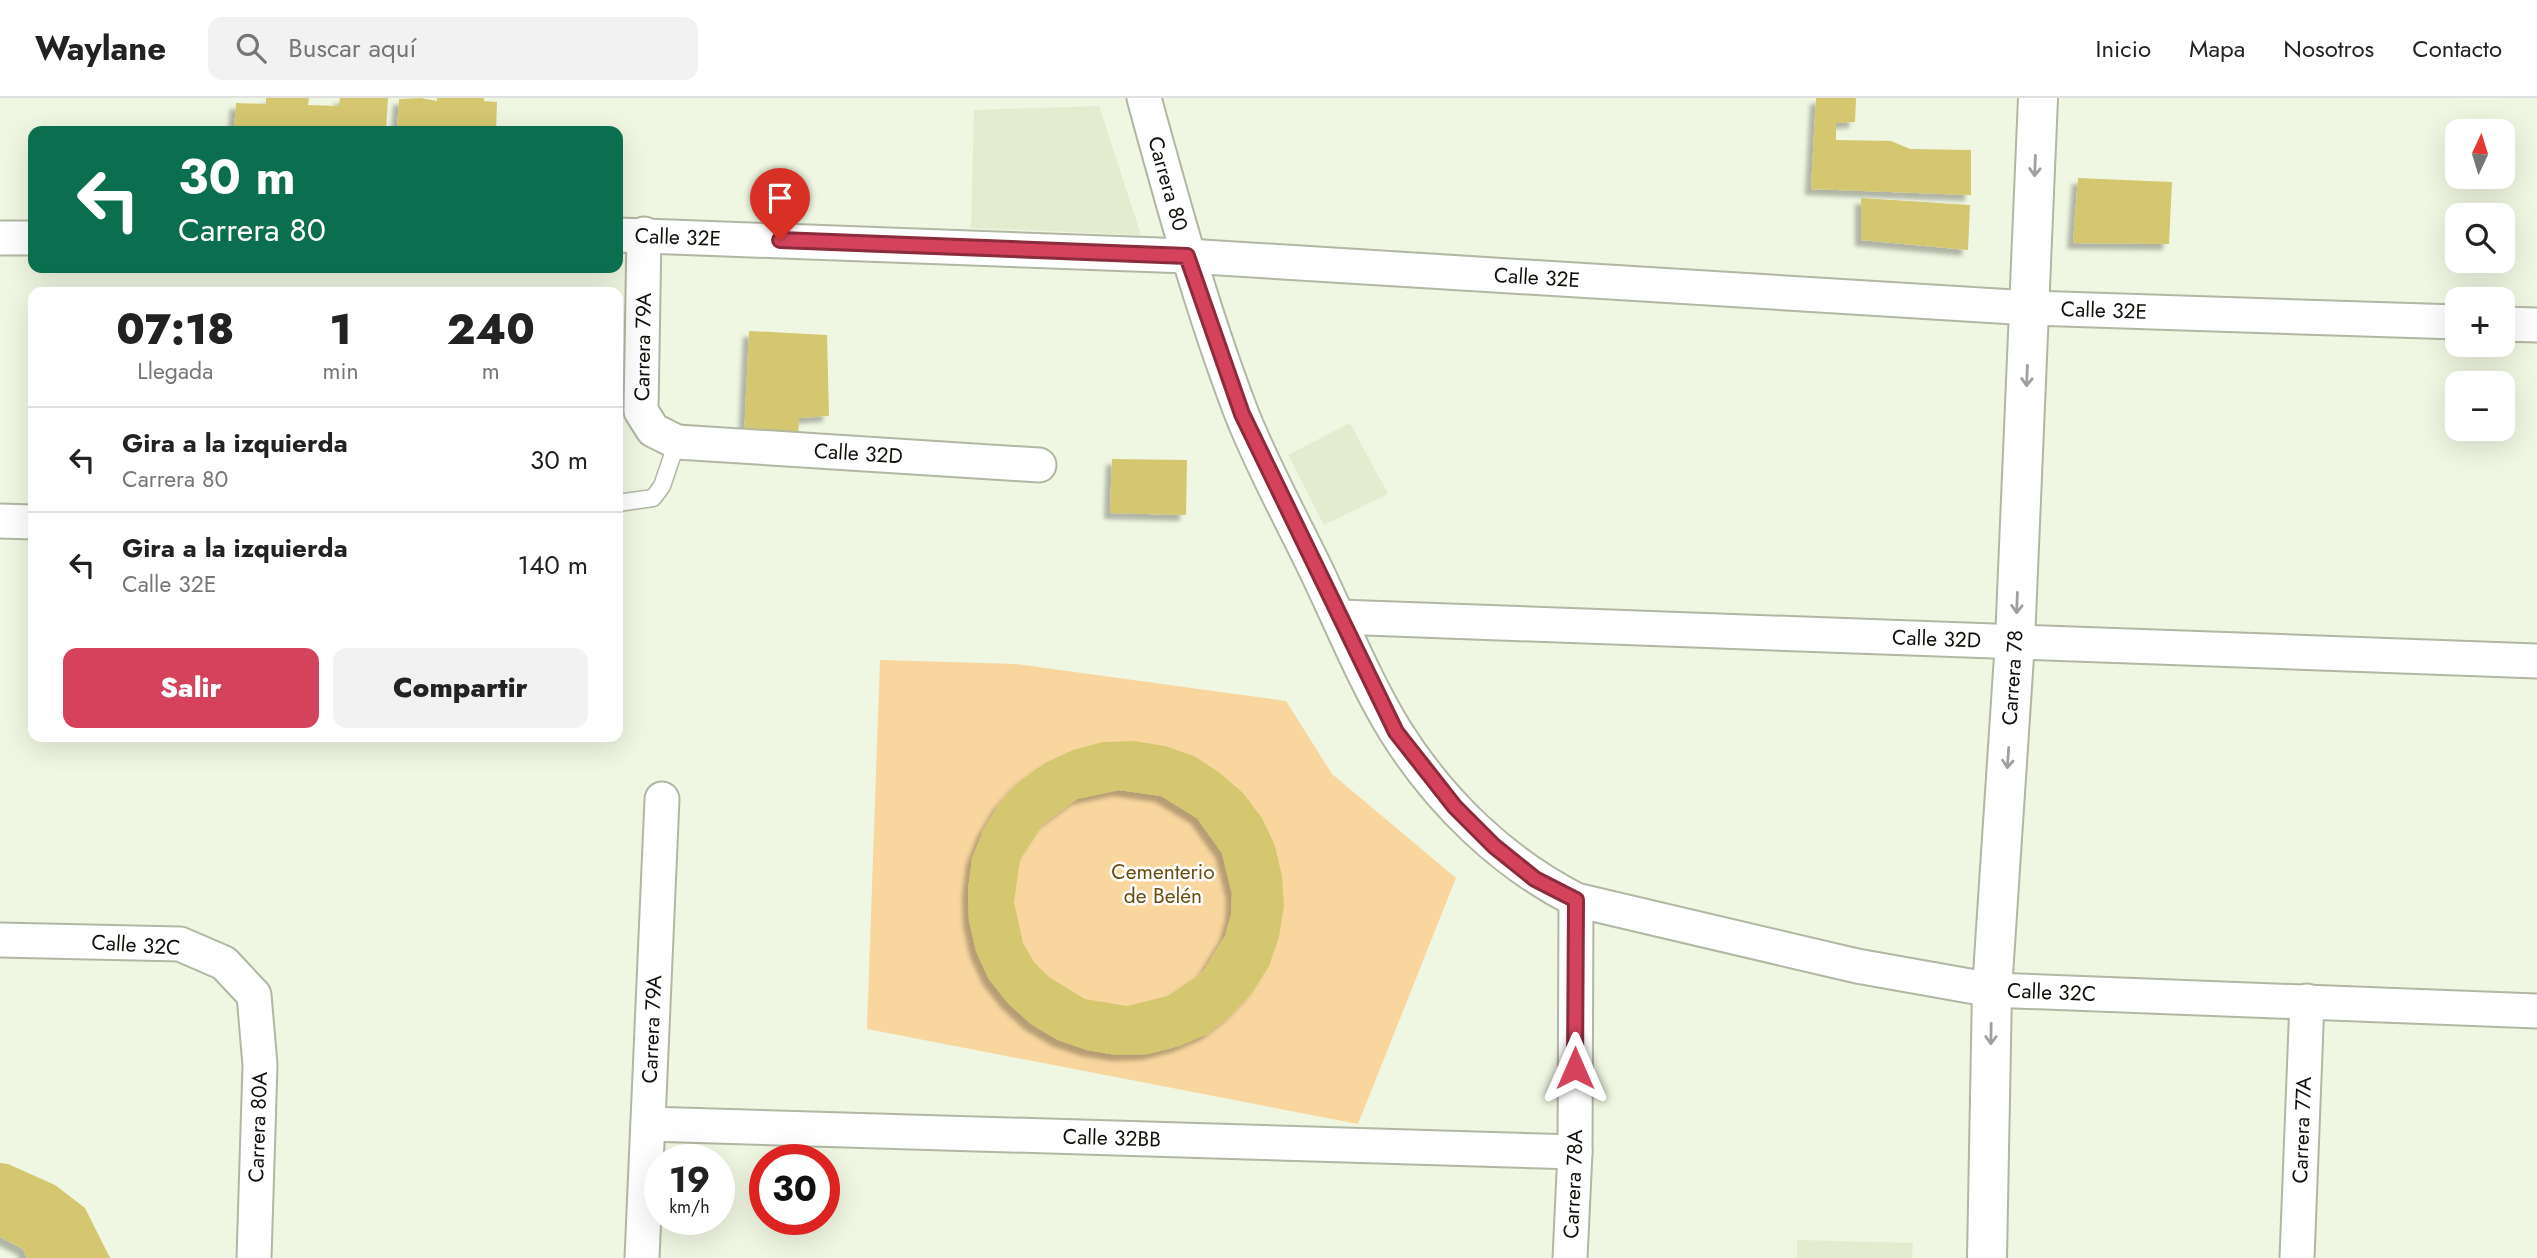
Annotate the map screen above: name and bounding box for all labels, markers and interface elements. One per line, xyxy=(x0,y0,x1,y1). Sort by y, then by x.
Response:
search box xyxy=(208,17,698,80)
text: Waylane xyxy=(35,25,166,72)
icon: search xyxy=(232,29,270,67)
text: Buscar aquí xyxy=(288,29,416,67)
text: Inicio xyxy=(2096,31,2151,66)
text: Mapa xyxy=(2189,31,2245,66)
text: Nosotros xyxy=(2283,31,2374,66)
text: Contacto xyxy=(2412,31,2502,66)
north arrow xyxy=(2445,119,2515,189)
map controls xyxy=(2445,119,2515,441)
street label: Carrera 80 xyxy=(1140,133,1195,235)
text: 30 m xyxy=(178,142,296,212)
icon: left xyxy=(63,154,154,245)
one-way arrow xyxy=(2029,154,2042,177)
pin xyxy=(750,168,810,240)
icon: arrive xyxy=(761,179,799,217)
button: search xyxy=(2445,203,2515,273)
text: Carrera 80 xyxy=(178,207,326,253)
street label: Calle 32E xyxy=(634,221,722,254)
street label: Calle 32E xyxy=(1493,260,1581,295)
button: + xyxy=(2445,287,2515,357)
street label: Carrera 79A xyxy=(627,292,659,402)
street label: Calle 32E xyxy=(2060,294,2148,327)
text: 07:18 xyxy=(116,299,234,360)
text: 1 xyxy=(330,299,352,360)
text: 240 xyxy=(447,299,535,360)
text: Llegada xyxy=(137,354,213,388)
text: min xyxy=(323,354,359,388)
text: m xyxy=(482,354,500,388)
one-way arrow xyxy=(2020,364,2033,387)
button: − xyxy=(2445,371,2515,441)
text: Gira a la izquierda xyxy=(122,424,348,462)
street label: Calle 32D xyxy=(813,436,904,471)
icon: left xyxy=(63,441,101,479)
text: 30 m xyxy=(530,441,588,479)
text: Carrera 80 xyxy=(122,462,228,496)
text: Gira a la izquierda xyxy=(122,529,348,567)
icon: left xyxy=(63,546,101,584)
text: 140 m xyxy=(517,546,588,584)
text: Calle 32E xyxy=(122,567,216,601)
one-way arrow xyxy=(2010,592,2023,615)
street label: Calle 32D xyxy=(1892,622,1982,656)
street label: Carrera 78 xyxy=(1994,629,2030,726)
button: Salir xyxy=(63,648,319,728)
button: Compartir xyxy=(333,648,588,728)
one-way arrow xyxy=(2001,747,2014,770)
park label: Cementerio de Belén xyxy=(1111,857,1215,911)
street label: Calle 32C xyxy=(91,927,181,963)
street label: Carrera 79A xyxy=(635,974,669,1084)
street label: Calle 32C xyxy=(2006,976,2097,1009)
one-way arrow xyxy=(1985,1023,1998,1046)
position arrow xyxy=(1538,1031,1612,1105)
street label: Carrera 80A xyxy=(241,1071,275,1183)
street label: Carrera 77A xyxy=(2285,1076,2319,1184)
street label: Calle 32BB xyxy=(1062,1122,1161,1154)
street label: Carrera 78A xyxy=(1556,1129,1590,1239)
speed limit sign: 30 xyxy=(749,1144,840,1235)
text: 19 xyxy=(669,1155,710,1205)
text: km/h xyxy=(669,1194,710,1220)

